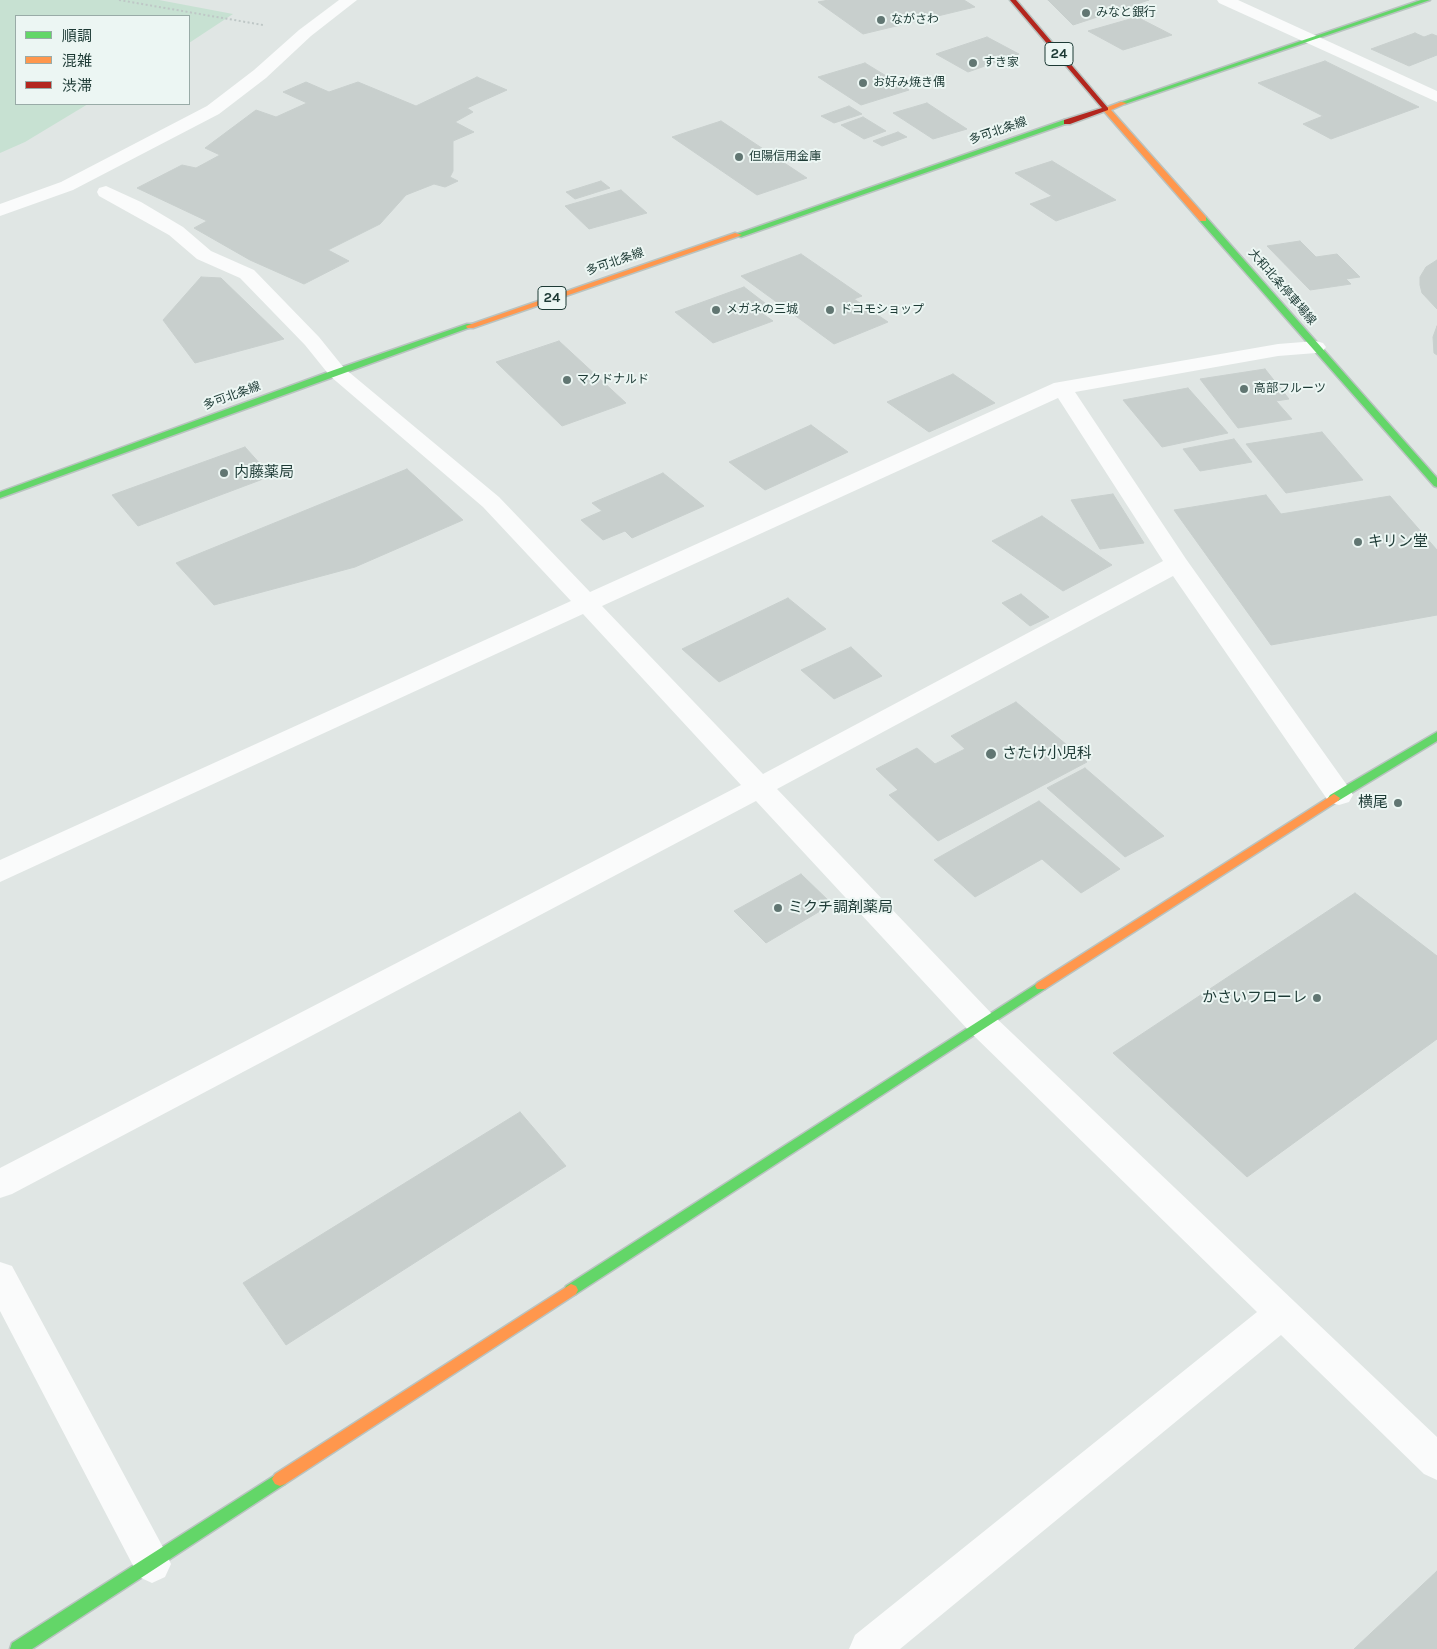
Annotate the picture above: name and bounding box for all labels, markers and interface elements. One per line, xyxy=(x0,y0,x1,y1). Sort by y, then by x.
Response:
place label: みなと銀行 xyxy=(1096,6,1156,20)
marker: みなと銀行 xyxy=(1080,7,1092,19)
place label: ながさわ xyxy=(891,13,939,27)
marker: ながさわ xyxy=(875,14,887,26)
legend xyxy=(15,15,190,105)
text: 順調 xyxy=(62,27,92,45)
road number: 24 xyxy=(1045,42,1073,66)
text: 混雑 xyxy=(62,52,92,70)
place label: すき家 xyxy=(983,56,1019,70)
marker: すき家 xyxy=(967,57,979,69)
place label: お好み焼き偶 xyxy=(873,76,945,90)
text: 渋滞 xyxy=(62,77,92,95)
marker: お好み焼き偶 xyxy=(857,77,869,89)
street label: 多可北条線 xyxy=(967,114,1029,148)
place label: 但陽信用金庫 xyxy=(749,150,821,164)
marker: 但陽信用金庫 xyxy=(733,151,745,163)
street label: 多可北条線 xyxy=(584,245,646,279)
street label: 大和北条停車場線 xyxy=(1245,246,1319,328)
road number: 24 xyxy=(538,286,566,310)
place label: メガネの三城 xyxy=(726,303,798,317)
place label: ドコモショップ xyxy=(840,303,924,317)
marker: メガネの三城 xyxy=(710,304,722,316)
marker: ドコモショップ xyxy=(824,304,836,316)
place label: マクドナルド xyxy=(577,373,649,387)
marker: マクドナルド xyxy=(561,374,573,386)
street label: 多可北条線 xyxy=(201,379,263,413)
place label: 高部フルーツ xyxy=(1254,382,1326,396)
marker: 高部フルーツ xyxy=(1238,383,1250,395)
place label: 内藤薬局 xyxy=(234,464,294,482)
marker: 内藤薬局 xyxy=(218,467,230,479)
place label: キリン堂 xyxy=(1368,533,1428,551)
marker: キリン堂 xyxy=(1352,536,1364,548)
place label: さたけ小児科 xyxy=(1002,745,1092,763)
marker: さたけ小児科 xyxy=(984,747,998,761)
place label: 横尾 xyxy=(1358,794,1388,812)
marker: 横尾 xyxy=(1392,797,1404,809)
place label: ミクチ調剤薬局 xyxy=(788,899,893,917)
marker: ミクチ調剤薬局 xyxy=(772,902,784,914)
place label: かさいフローレ xyxy=(1202,989,1307,1007)
marker: かさいフローレ xyxy=(1311,992,1323,1004)

